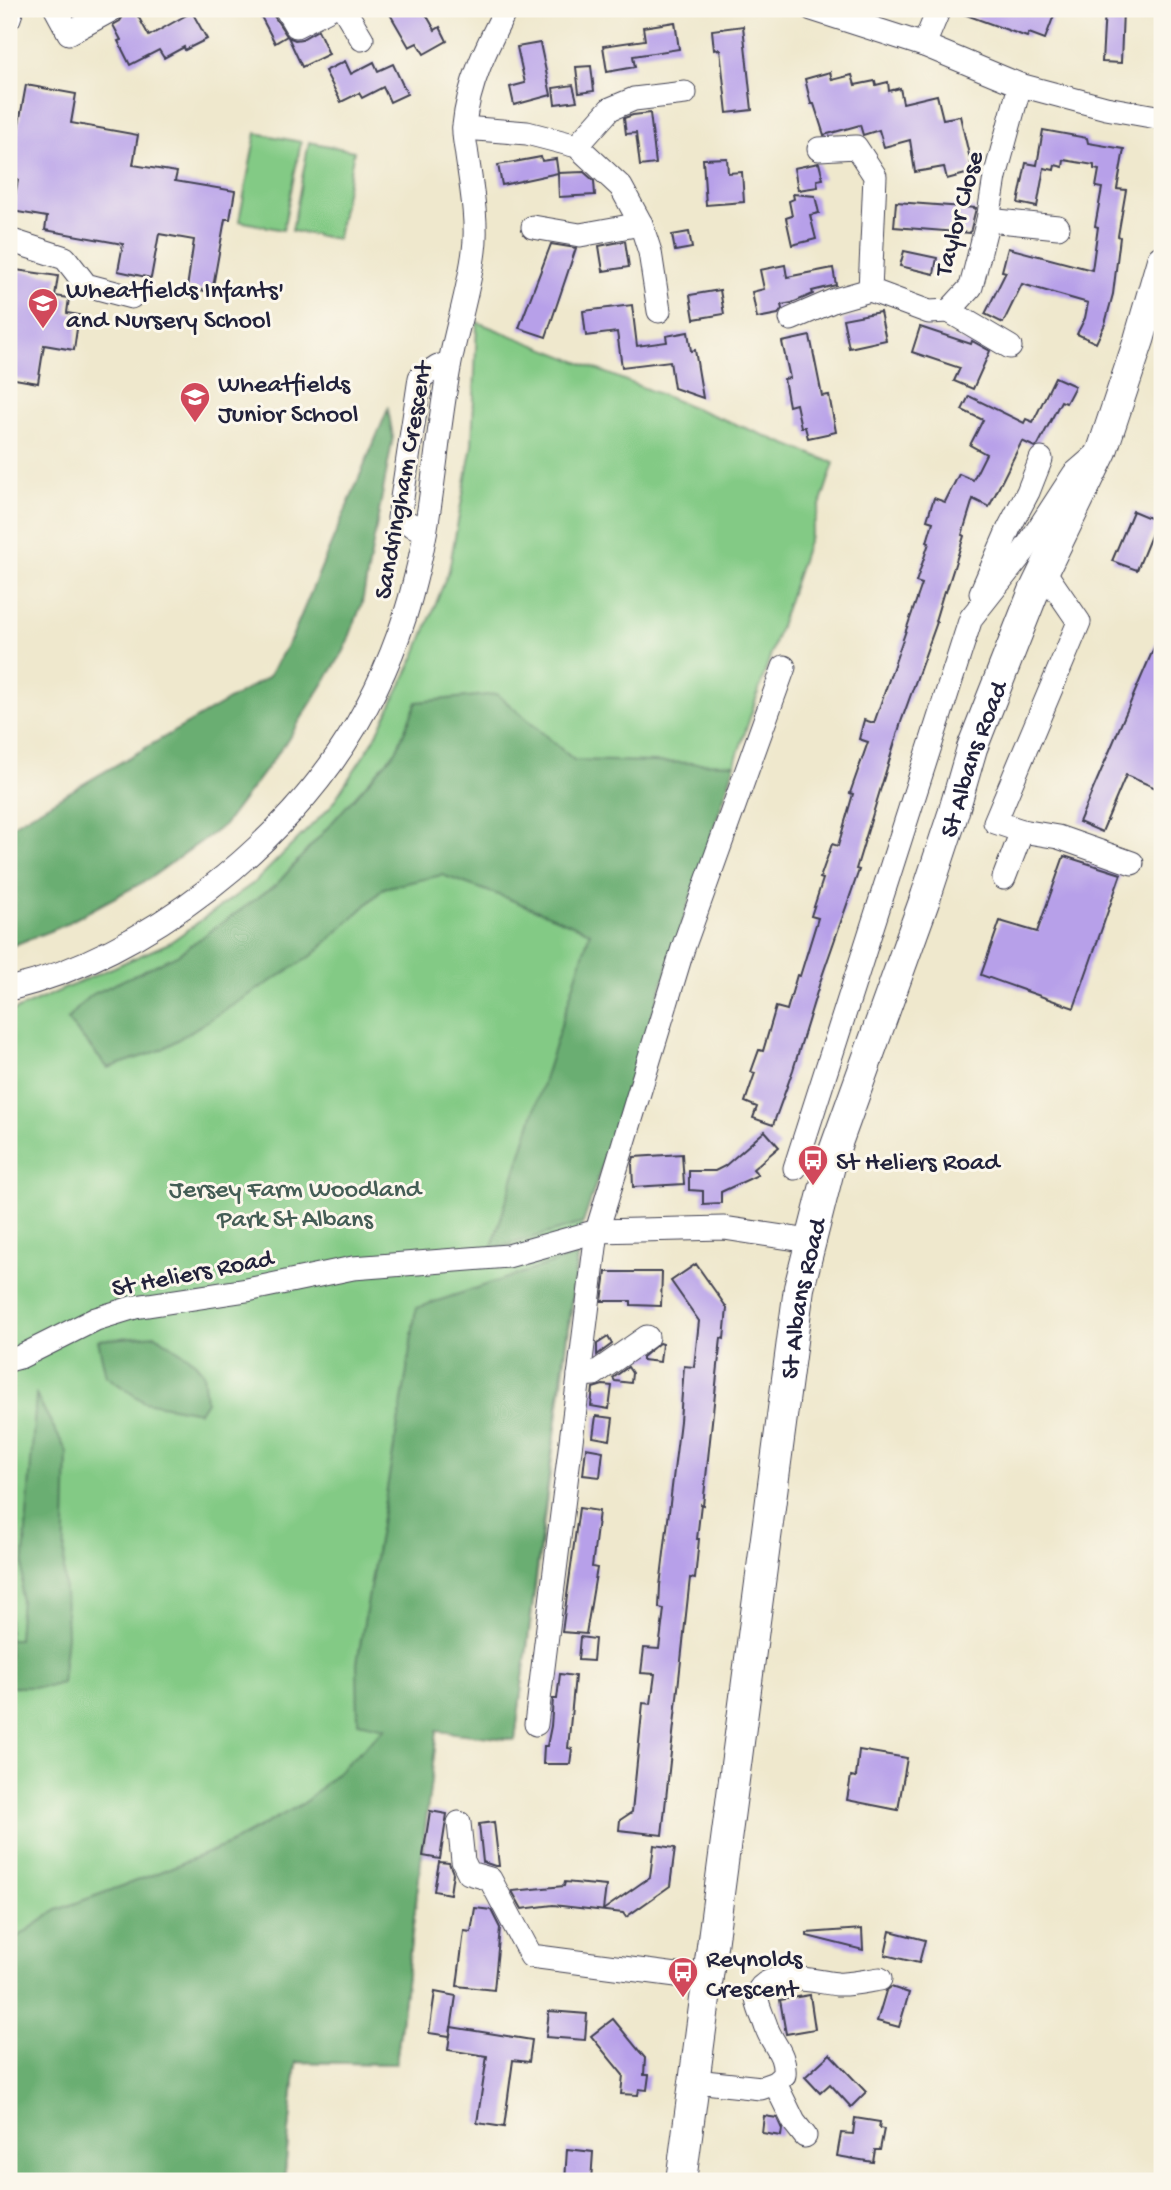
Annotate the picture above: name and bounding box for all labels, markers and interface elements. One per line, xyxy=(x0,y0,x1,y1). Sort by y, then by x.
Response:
street label: Taylor Close xyxy=(929,148,993,282)
place label: Wheatfields Infants' and Nursery School xyxy=(66,277,284,338)
school or university icon: Wheatfields Infants' and Nursery School xyxy=(26,286,60,330)
street label: Sandringham Crescent xyxy=(369,357,442,602)
place label: Wheatfields Junior School xyxy=(218,371,358,432)
school or university icon: Wheatfields Junior School xyxy=(178,380,212,424)
street label: St Albans Road xyxy=(935,676,1017,842)
bus stop icon: St Heliers Road xyxy=(796,1143,830,1187)
place label: St Heliers Road xyxy=(836,1149,1001,1180)
park label: Jersey Farm Woodland Park St Albans xyxy=(169,1176,423,1237)
street label: St Albans Road xyxy=(776,1214,836,1381)
street label: St Heliers Road xyxy=(110,1244,278,1306)
place label: Reynolds Crescent xyxy=(706,1946,804,2007)
bus stop icon: Reynolds Crescent xyxy=(666,1955,700,1999)

